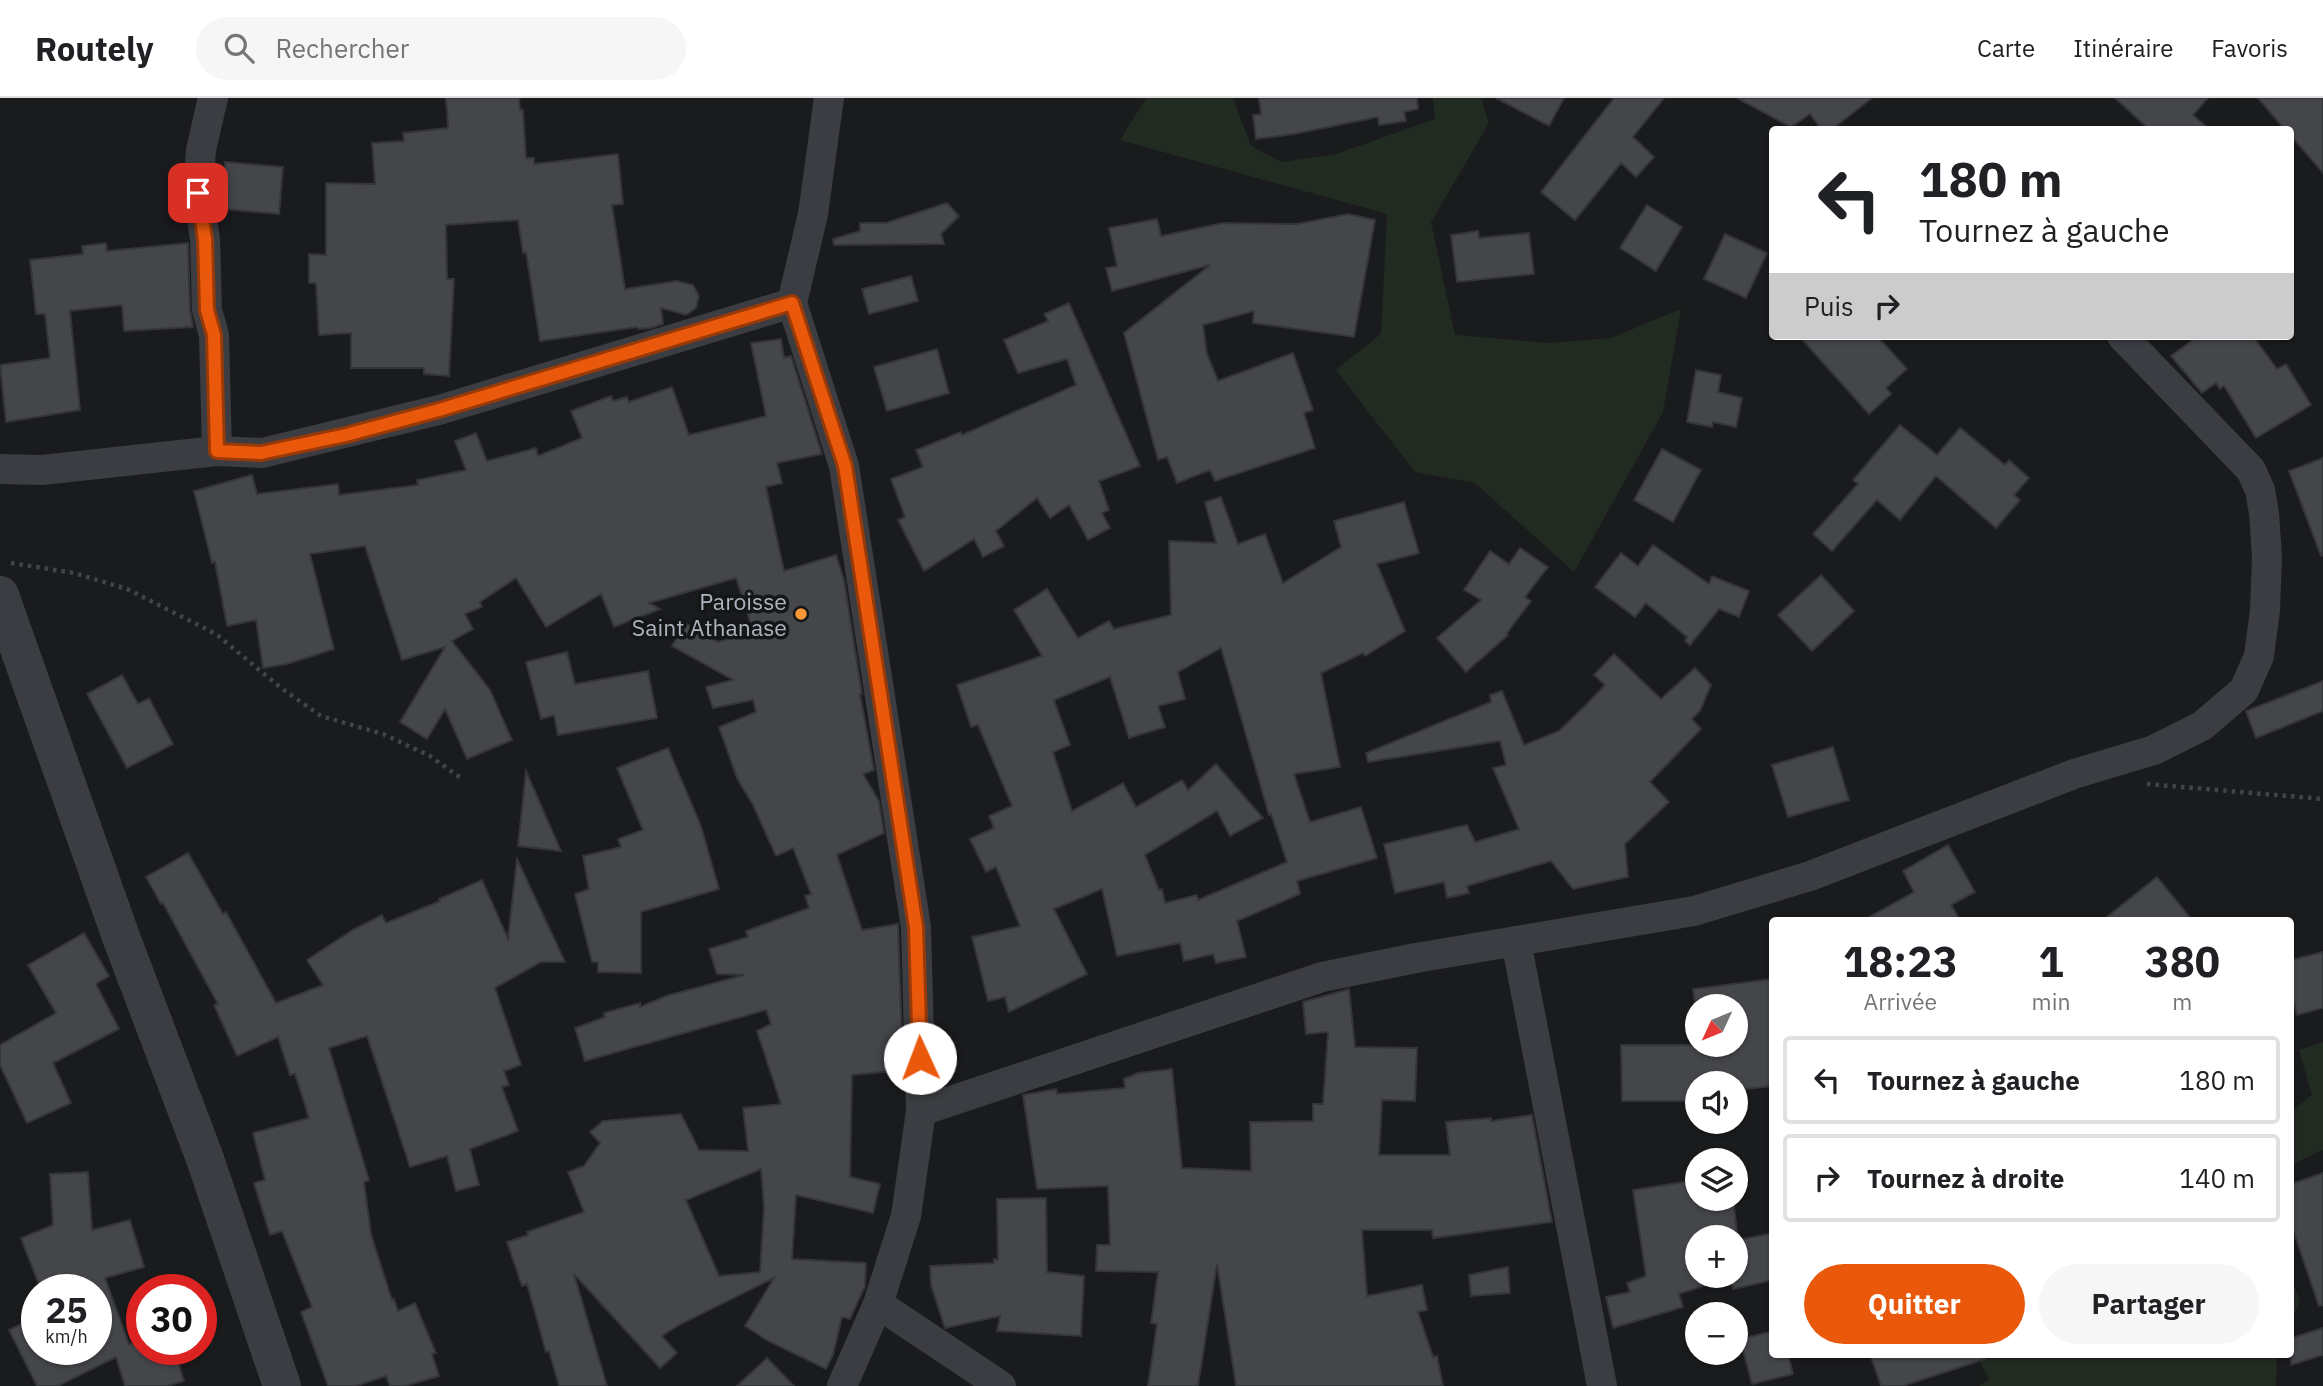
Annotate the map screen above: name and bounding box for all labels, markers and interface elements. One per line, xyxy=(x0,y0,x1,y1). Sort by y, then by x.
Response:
search box xyxy=(196,17,686,80)
text: Routely xyxy=(35,27,154,70)
icon: search xyxy=(220,29,258,67)
text: Rechercher xyxy=(276,31,409,65)
text: Carte xyxy=(1977,32,2035,64)
text: Itinéraire xyxy=(2073,32,2173,64)
text: Favoris xyxy=(2211,32,2288,64)
text: 180 m xyxy=(1919,147,2063,210)
icon: left xyxy=(1804,154,1895,245)
pin xyxy=(168,163,228,223)
icon: arrive xyxy=(179,174,217,212)
text: Tournez à gauche xyxy=(1919,209,2170,251)
icon: right xyxy=(1868,287,1906,325)
text: Puis xyxy=(1804,289,1854,323)
place label: Paroisse Saint Athanase xyxy=(632,586,787,642)
marker: Paroisse Saint Athanase xyxy=(793,606,809,622)
text: 18:23 xyxy=(1843,934,1958,989)
text: 1 xyxy=(2038,934,2064,989)
text: 380 xyxy=(2144,934,2220,989)
text: Arrivée xyxy=(1863,986,1937,1016)
text: min xyxy=(2032,986,2070,1016)
text: m xyxy=(2172,986,2192,1016)
north arrow xyxy=(1685,994,1748,1057)
map controls xyxy=(1685,994,1748,1365)
position arrow xyxy=(883,1021,957,1095)
icon: left xyxy=(1808,1061,1846,1099)
text: Tournez à gauche xyxy=(1867,1063,2080,1097)
text: 180 m xyxy=(2179,1063,2255,1097)
button: sound xyxy=(1685,1071,1748,1134)
button: layers xyxy=(1685,1148,1748,1211)
icon: right xyxy=(1808,1159,1846,1197)
text: Tournez à droite xyxy=(1867,1161,2064,1195)
text: 140 m xyxy=(2179,1161,2255,1195)
button: + xyxy=(1685,1225,1748,1288)
button: Quitter xyxy=(1804,1264,2025,1344)
button: Partager xyxy=(2039,1264,2259,1344)
speed limit sign: 30 xyxy=(126,1274,217,1365)
text: 25 xyxy=(45,1287,88,1333)
button: − xyxy=(1685,1302,1748,1365)
text: km/h xyxy=(45,1325,88,1348)

